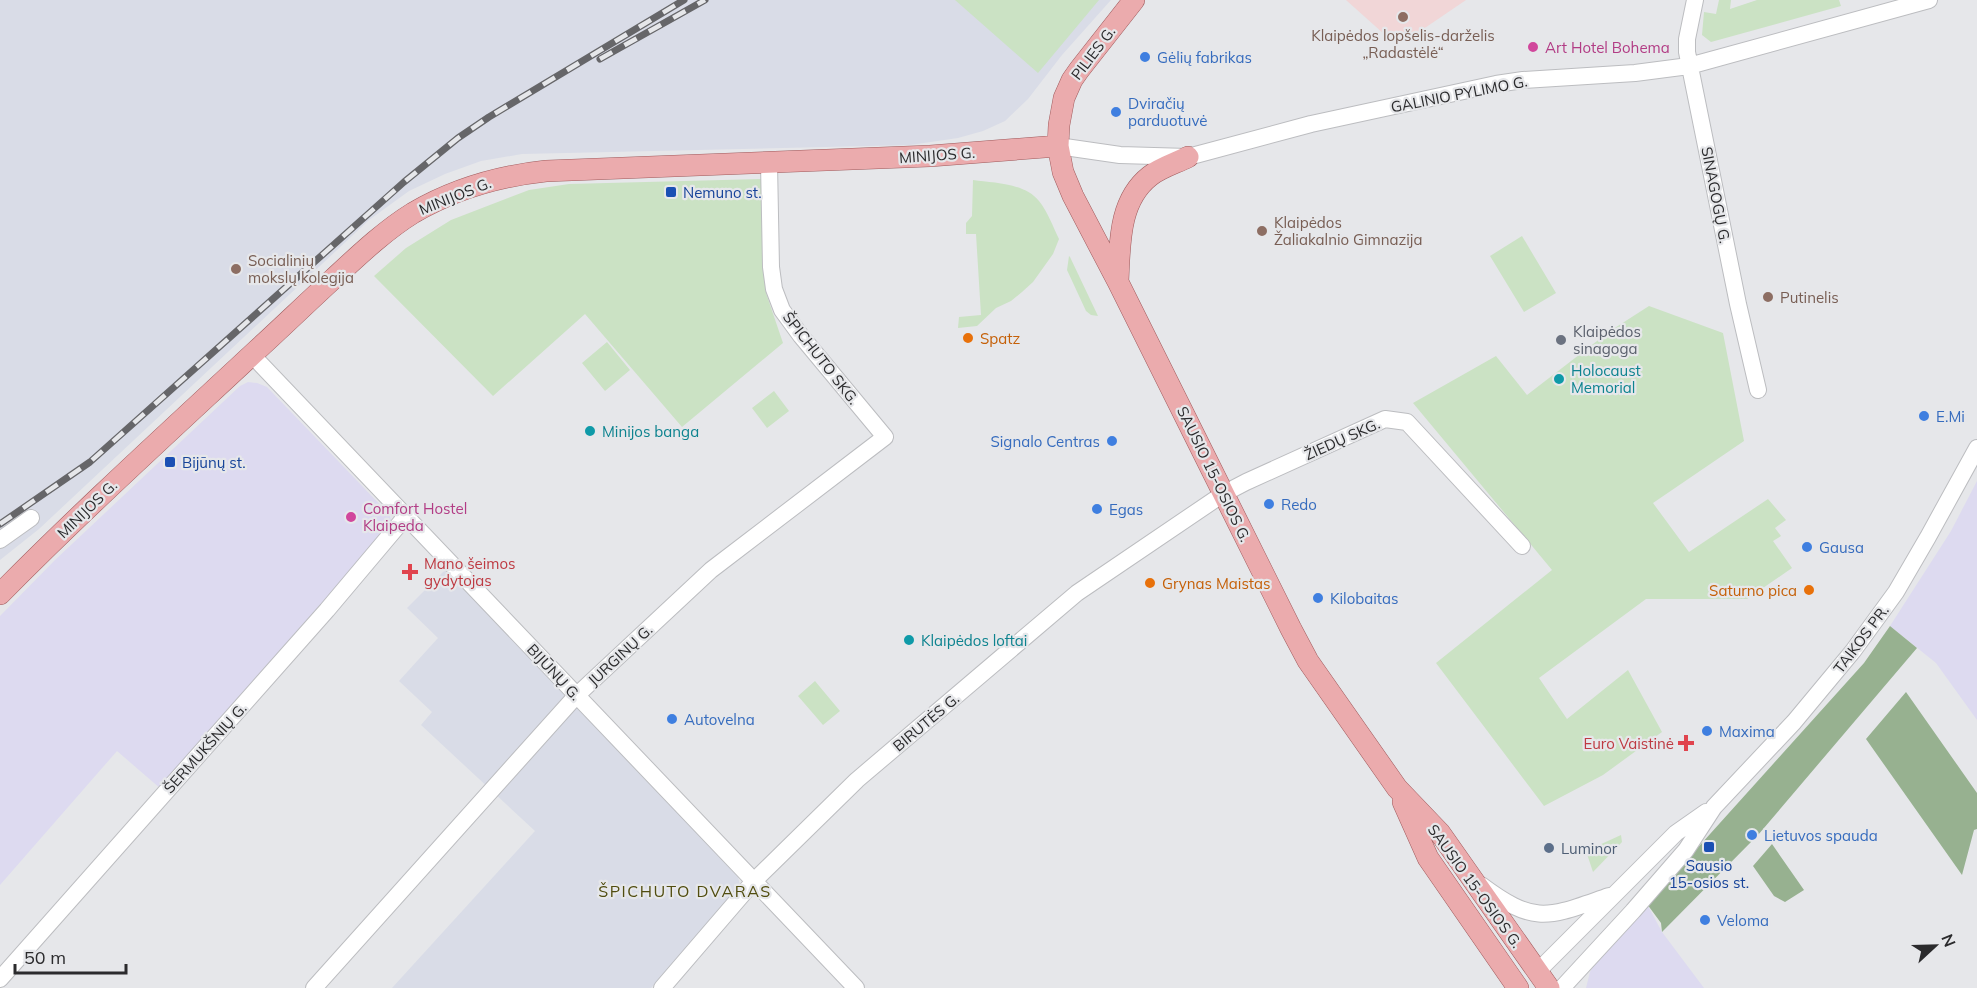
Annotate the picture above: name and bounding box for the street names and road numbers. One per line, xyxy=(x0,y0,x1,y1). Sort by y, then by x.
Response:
street label: PILIES G. xyxy=(1067,23,1119,83)
street label: GALINIO PYLIMO G. xyxy=(1389,71,1529,117)
street label: MINIJOS G. xyxy=(898,143,976,167)
street label: SINAGOGŲ G. xyxy=(1697,145,1735,245)
street label: MINIJOS G. xyxy=(416,173,494,219)
street label: ŠPICHUTO SKG. xyxy=(779,308,863,408)
street label: SAUSIO 15-OSIOS G. xyxy=(1173,403,1255,545)
street label: ŽIEDŲ SKG. xyxy=(1301,414,1383,464)
street label: MINIJOS G. xyxy=(53,476,121,542)
street label: TAIKOS PR. xyxy=(1829,601,1893,677)
street label: JURGINŲ G. xyxy=(584,620,656,690)
street label: BIJŪNŲ G. xyxy=(523,640,585,704)
street label: BIRUTĖS G. xyxy=(889,689,963,755)
street label: ŠERMUKŠNIŲ G. xyxy=(159,699,251,797)
street label: SAUSIO 15-OSIOS G. xyxy=(1424,820,1526,952)

